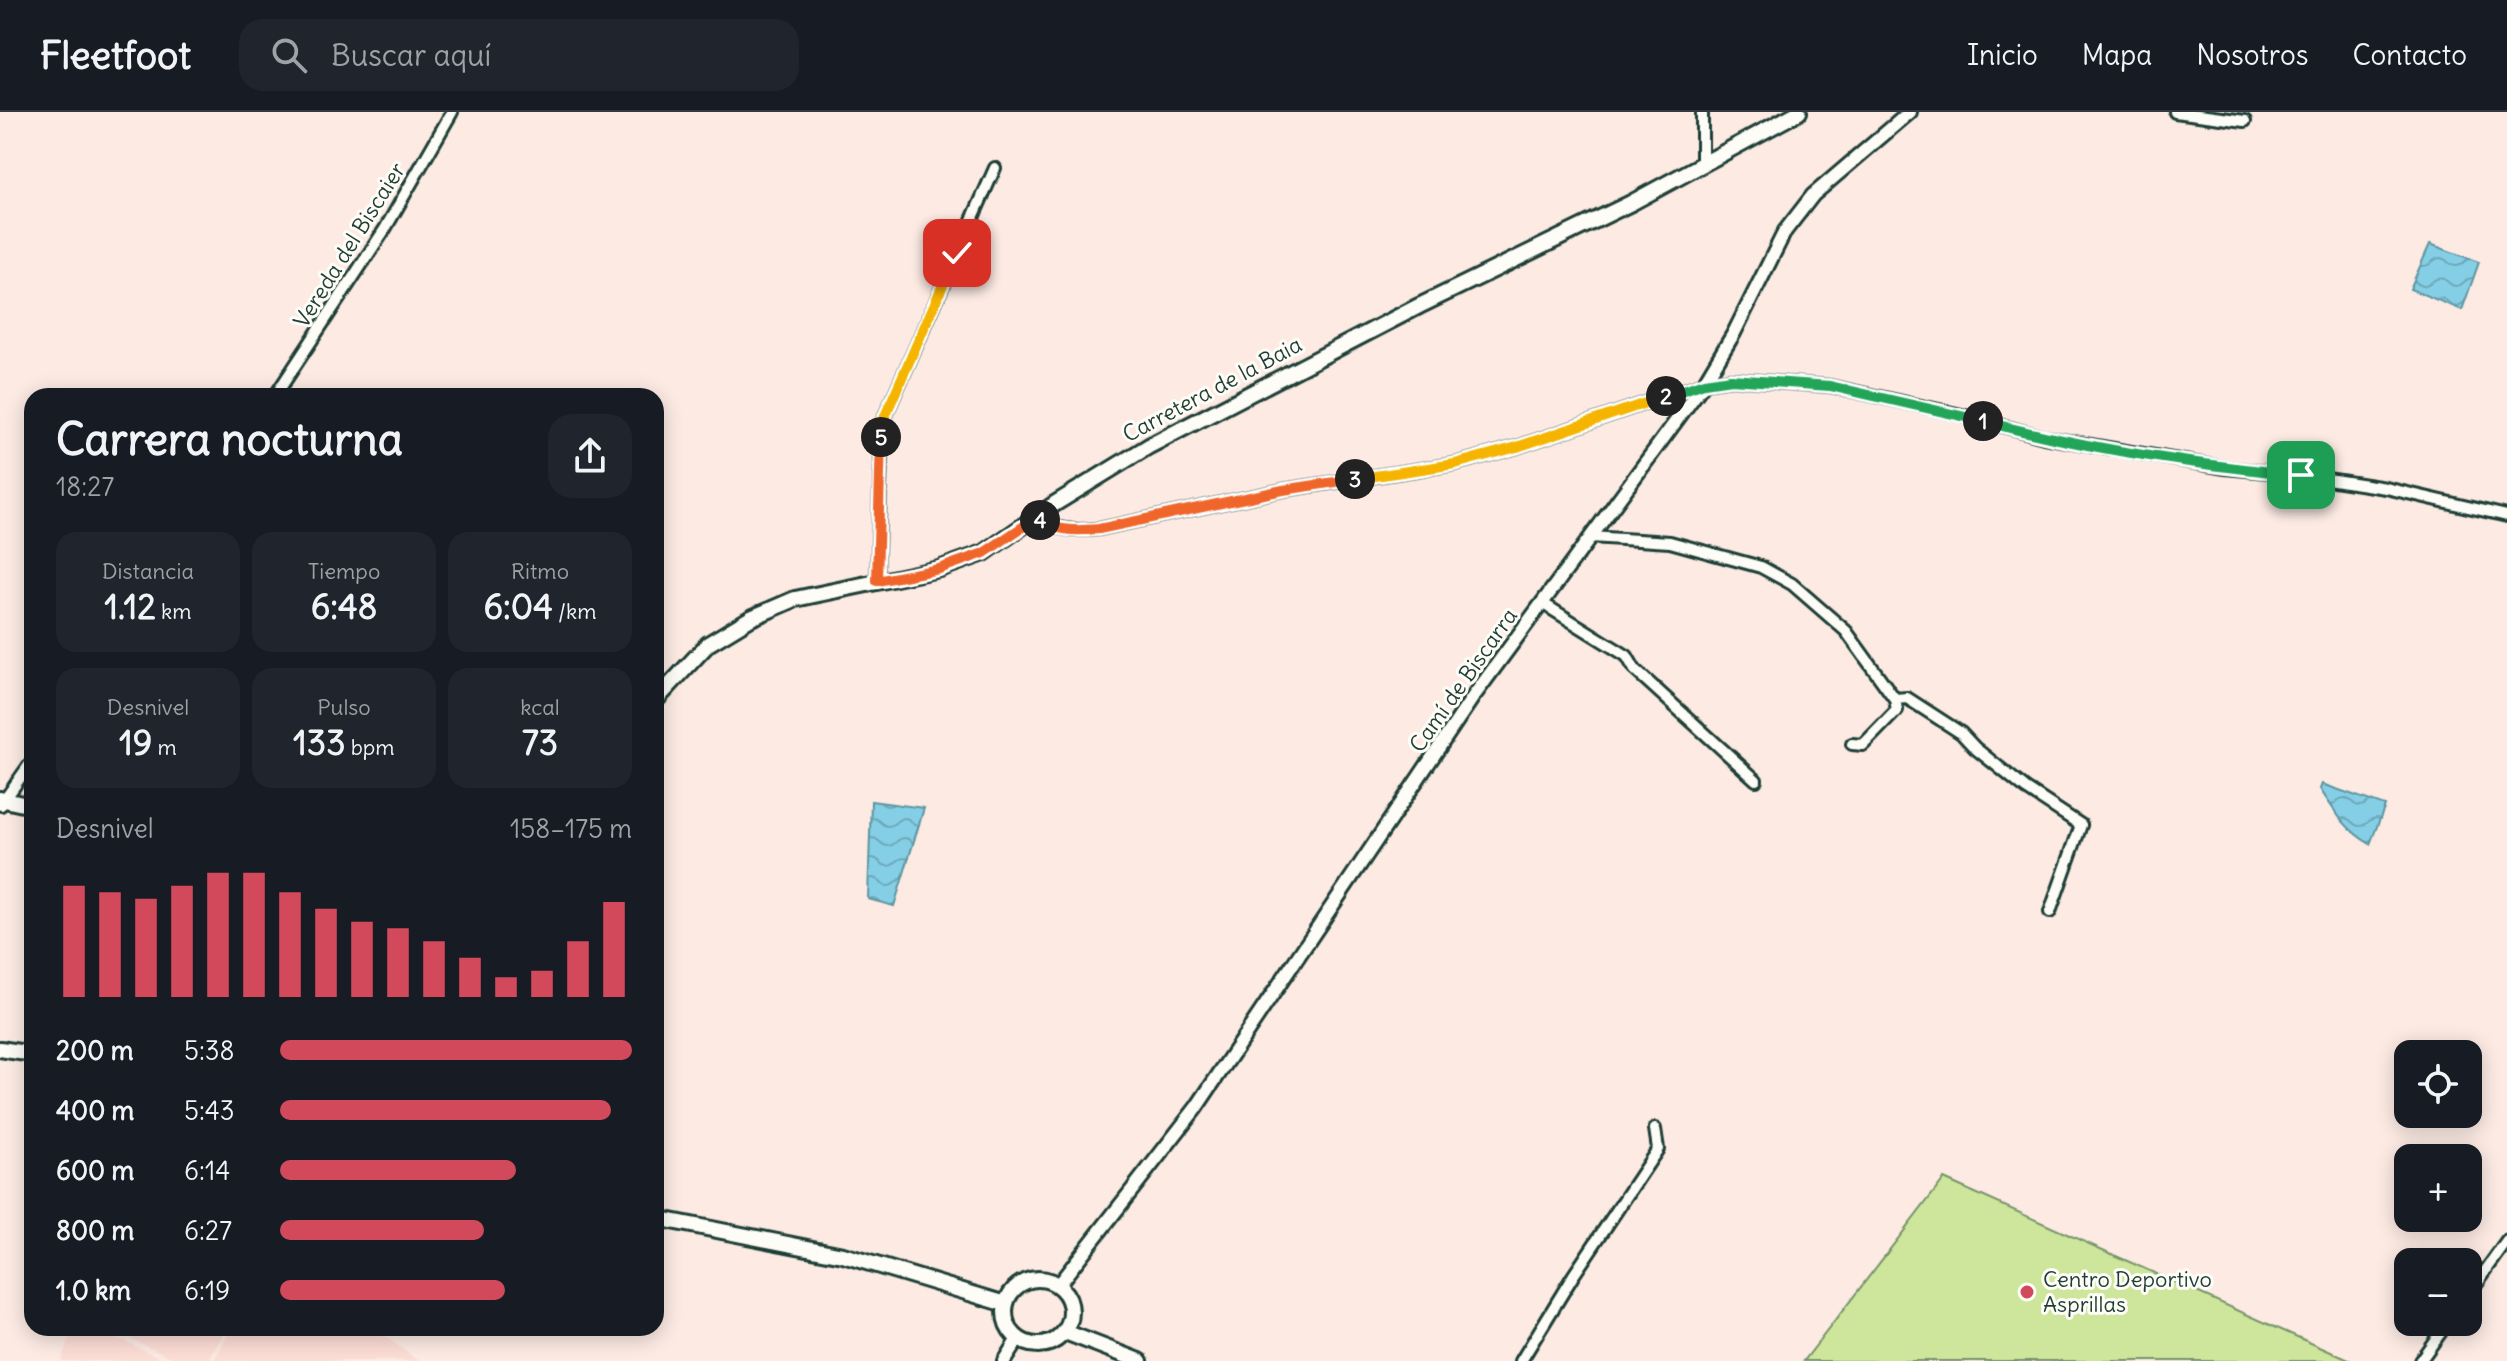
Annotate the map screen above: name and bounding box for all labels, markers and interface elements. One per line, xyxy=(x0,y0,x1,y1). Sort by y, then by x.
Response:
search box xyxy=(239,19,799,91)
text: Fleetfoot xyxy=(40,32,191,79)
icon: search xyxy=(267,33,311,77)
text: Buscar aquí xyxy=(331,36,491,74)
text: Inicio xyxy=(1967,37,2038,73)
text: Mapa xyxy=(2082,37,2152,73)
text: Nosotros xyxy=(2196,37,2308,73)
text: Contacto xyxy=(2352,37,2467,73)
street label: Vereda del Biscaier xyxy=(287,157,411,333)
pin xyxy=(923,219,991,287)
icon: check xyxy=(935,231,979,275)
street label: Carretera de la Baia xyxy=(1118,330,1306,448)
pin: 2 xyxy=(1646,376,1686,416)
text: 2 xyxy=(1660,382,1672,410)
pin: 1 xyxy=(1963,401,2003,441)
text: 1 xyxy=(1979,407,1987,435)
text: Carrera nocturna xyxy=(56,412,403,467)
button: share xyxy=(548,414,632,498)
pin: 5 xyxy=(861,417,901,457)
text: 5 xyxy=(875,423,887,451)
pin xyxy=(2267,441,2335,509)
icon: arrive xyxy=(2279,453,2323,497)
pin: 3 xyxy=(1335,459,1375,499)
text: 3 xyxy=(1349,465,1361,493)
text: 18:27 xyxy=(56,470,114,503)
pin: 4 xyxy=(1020,500,1060,540)
text: 4 xyxy=(1034,506,1046,534)
text: Distancia xyxy=(102,557,194,585)
text: Tiempo xyxy=(308,557,380,585)
text: Ritmo xyxy=(511,557,569,585)
text: 1.12 xyxy=(104,585,156,628)
text: 6:48 xyxy=(311,585,377,628)
text: 6:04 xyxy=(483,585,553,628)
text: km xyxy=(156,597,192,625)
text: /km xyxy=(553,597,597,625)
street label: Camí de Biscarra xyxy=(1403,603,1523,757)
text: Desnivel xyxy=(107,693,189,721)
text: Pulso xyxy=(317,693,371,721)
text: kcal xyxy=(520,693,560,721)
text: 19 xyxy=(119,721,152,764)
text: 133 xyxy=(293,721,345,764)
text: 73 xyxy=(522,721,558,764)
text: m xyxy=(152,733,177,761)
text: bpm xyxy=(345,733,395,761)
text: Desnivel xyxy=(56,812,154,845)
text: 158–175 m xyxy=(510,812,632,845)
text: 200 m xyxy=(56,1034,133,1067)
text: 5:38 xyxy=(184,1034,235,1067)
map controls xyxy=(2394,1040,2482,1336)
button: locate xyxy=(2394,1040,2482,1128)
text: 400 m xyxy=(56,1094,134,1127)
text: 5:43 xyxy=(184,1094,235,1127)
button: + xyxy=(2394,1144,2482,1232)
text: 600 m xyxy=(56,1154,134,1187)
text: 6:14 xyxy=(184,1154,230,1187)
text: 800 m xyxy=(56,1214,134,1247)
text: 6:27 xyxy=(184,1214,232,1247)
button: − xyxy=(2394,1248,2482,1336)
place label: Centro Deportivo Asprillas xyxy=(2043,1265,2212,1318)
text: 1.0 km xyxy=(56,1274,131,1307)
text: 6:19 xyxy=(184,1274,230,1307)
marker: Centro Deportivo Asprillas xyxy=(2018,1283,2036,1301)

